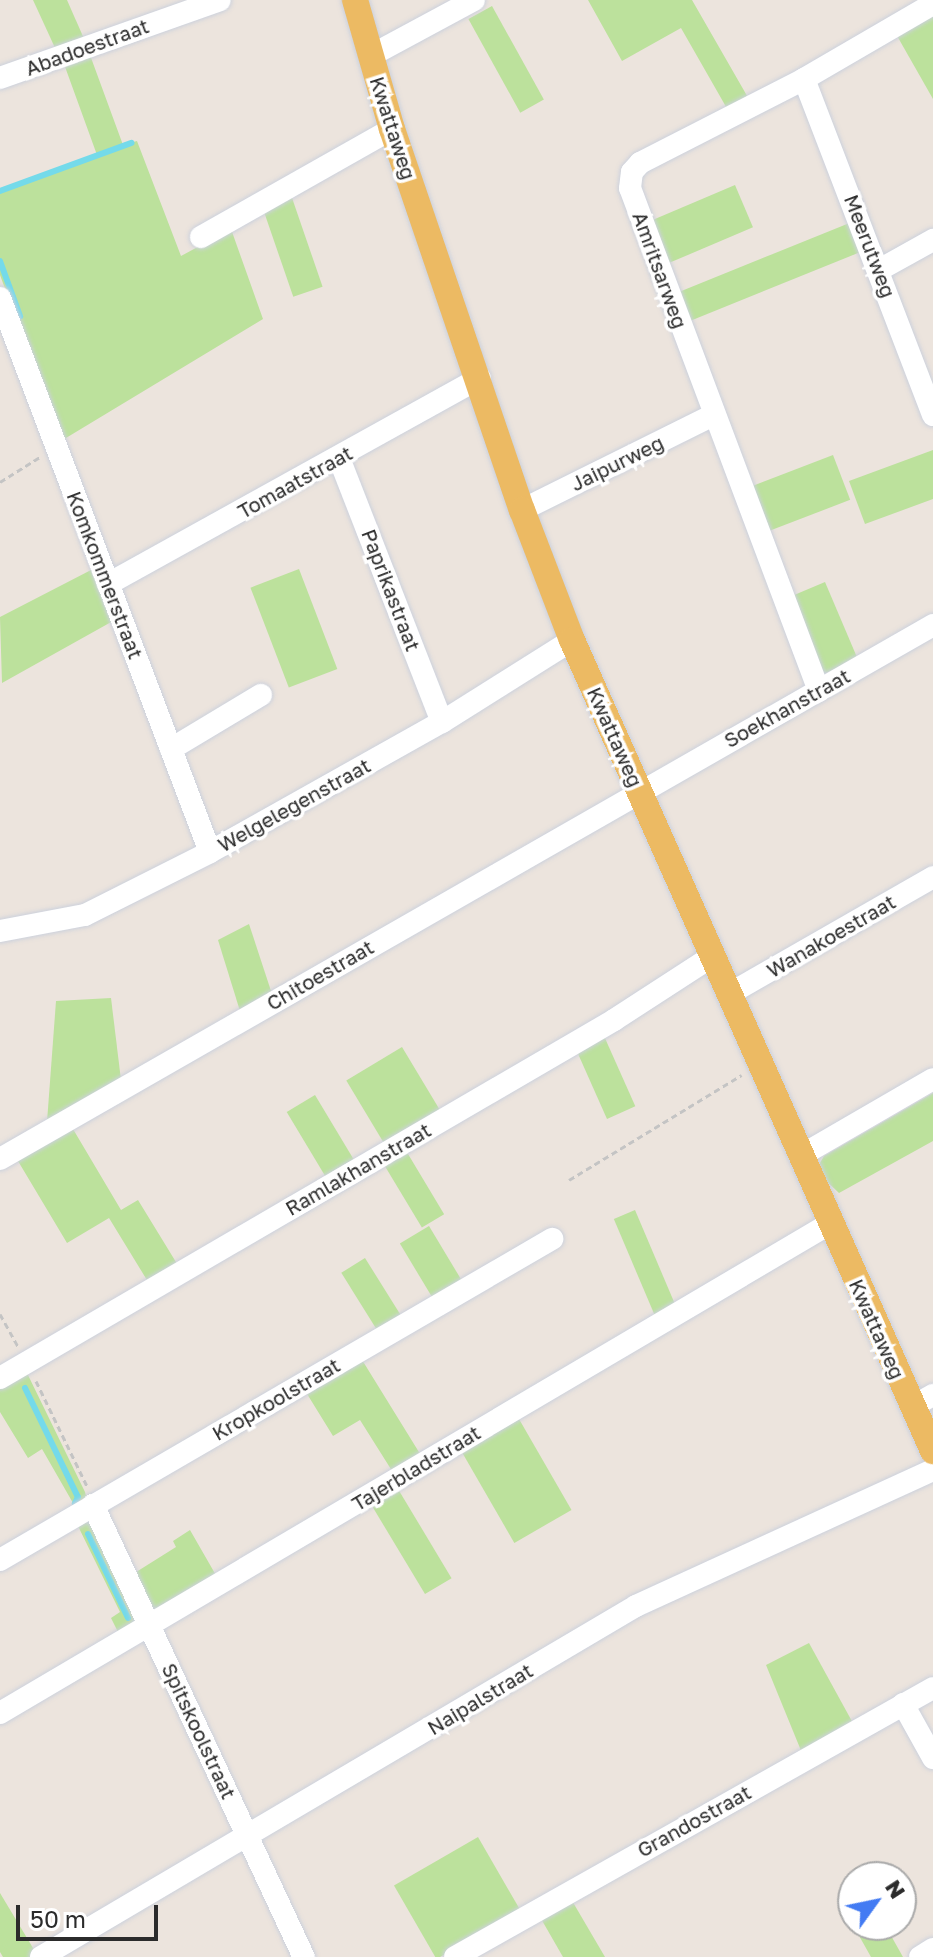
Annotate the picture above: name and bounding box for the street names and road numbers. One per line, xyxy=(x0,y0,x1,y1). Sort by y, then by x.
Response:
street label: Abadoestraat xyxy=(22,14,152,80)
street label: Kwattaweg xyxy=(365,73,421,183)
street label: Meerutweg xyxy=(839,191,901,301)
street label: Amritsarweg xyxy=(628,208,692,332)
street label: Jaipurweg xyxy=(567,430,667,496)
street label: Tomaatstraat xyxy=(234,441,356,523)
street label: Komkommerstraat xyxy=(62,488,148,662)
street label: Paprikastraat xyxy=(357,526,425,654)
street label: Soekhanstraat xyxy=(720,664,854,752)
street label: Kwattaweg xyxy=(582,683,648,791)
street label: Welgelegenstraat xyxy=(214,753,374,857)
street label: Wanakoestraat xyxy=(762,890,900,982)
street label: Chitoestraat xyxy=(262,935,378,1015)
street label: Ramlakhanstraat xyxy=(281,1118,435,1220)
street label: Kwattaweg xyxy=(844,1275,910,1383)
street label: Kropkoolstraat xyxy=(208,1353,344,1445)
street label: Tajerbladstraat xyxy=(347,1420,485,1516)
street label: Naipalstraat xyxy=(423,1658,537,1740)
street label: Spitskoolstraat xyxy=(157,1659,241,1803)
street label: Grandostraat xyxy=(633,1780,755,1862)

